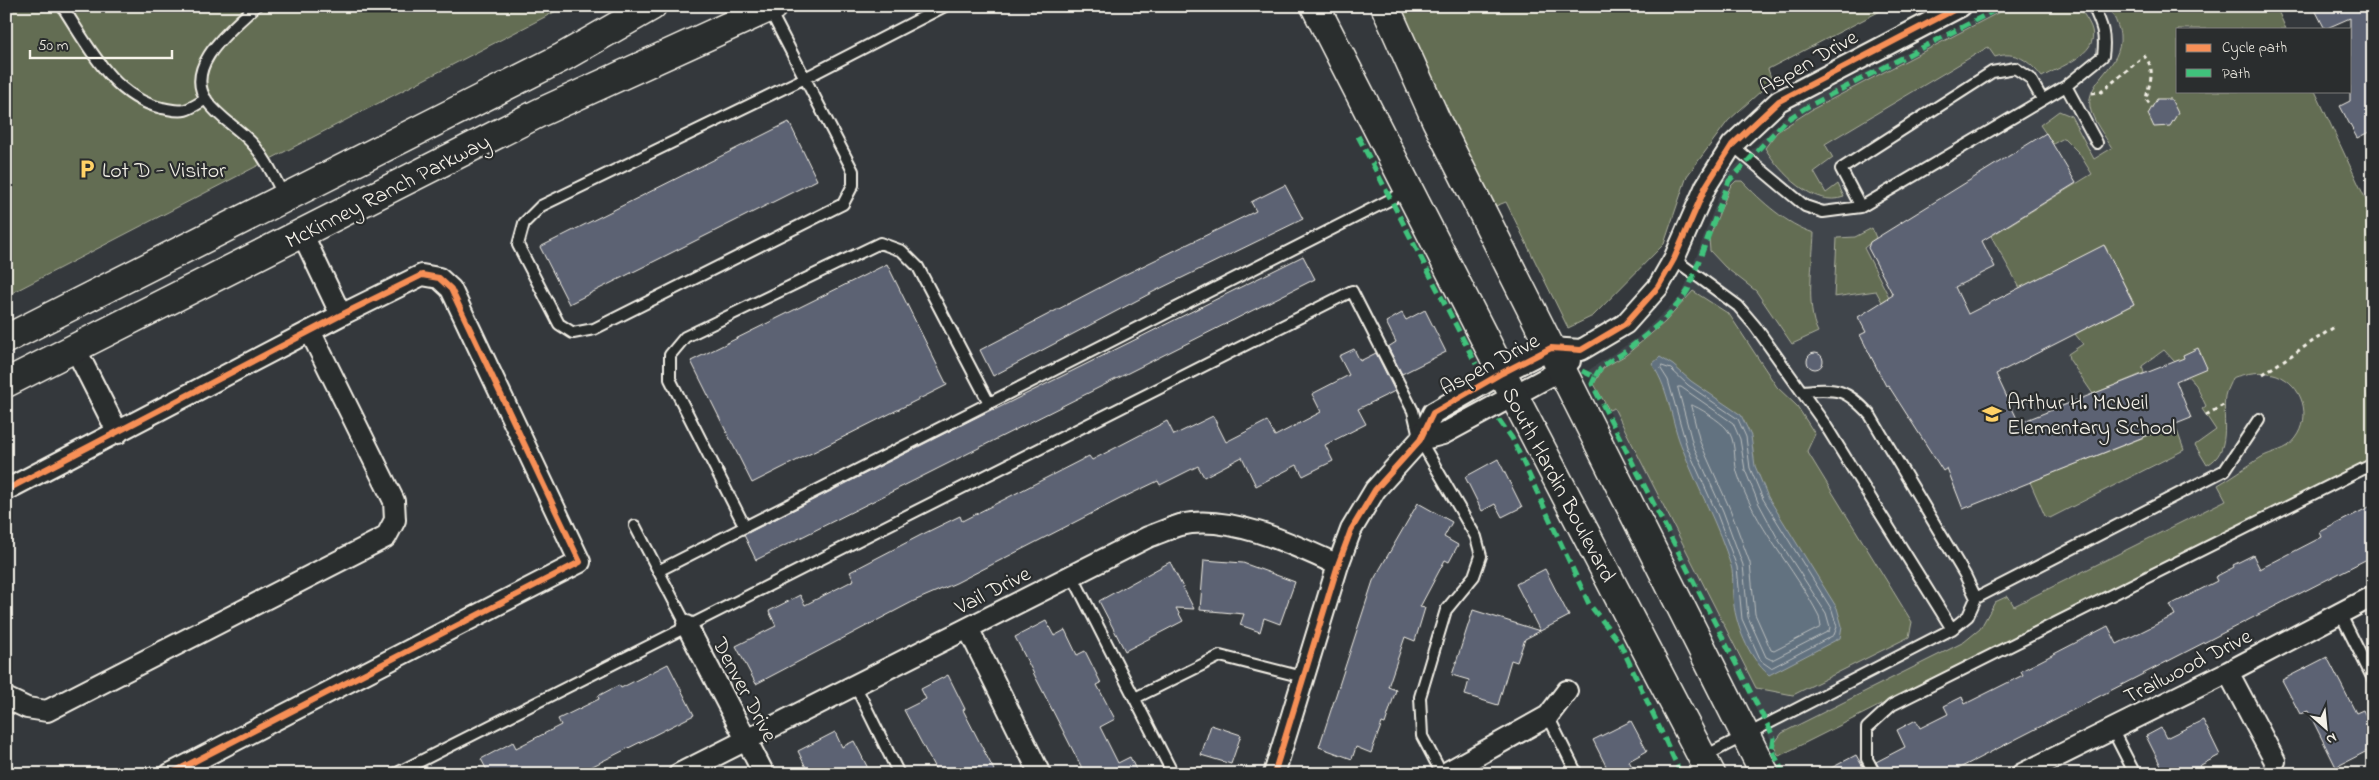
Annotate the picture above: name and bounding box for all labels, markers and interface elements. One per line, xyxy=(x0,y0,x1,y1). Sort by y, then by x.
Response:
street label: Aspen Drive xyxy=(1754,22,1865,105)
scale bar xyxy=(30,28,172,60)
legend xyxy=(2176,28,2352,92)
text: 50 m xyxy=(38,35,69,57)
text: Cycle path xyxy=(2222,37,2287,60)
text: Path xyxy=(2222,63,2250,85)
street label: McKinney Ranch Parkway xyxy=(280,127,497,259)
place label: Lot D - Visitor xyxy=(102,156,226,188)
parking icon: Lot D - Visitor xyxy=(76,158,98,180)
street label: Aspen Drive xyxy=(1435,326,1546,405)
street label: South Hardin Boulevard xyxy=(1492,382,1623,589)
place label: Arthur H. McNeil Elementary School xyxy=(2007,388,2176,446)
school or university icon: Arthur H. McNeil Elementary School xyxy=(1981,403,2003,425)
street label: Vail Drive xyxy=(949,559,1037,625)
street label: Trailwood Drive xyxy=(2119,622,2258,714)
street label: Denver Drive xyxy=(702,632,784,748)
north arrow xyxy=(2302,702,2352,752)
text: N xyxy=(2322,727,2340,750)

